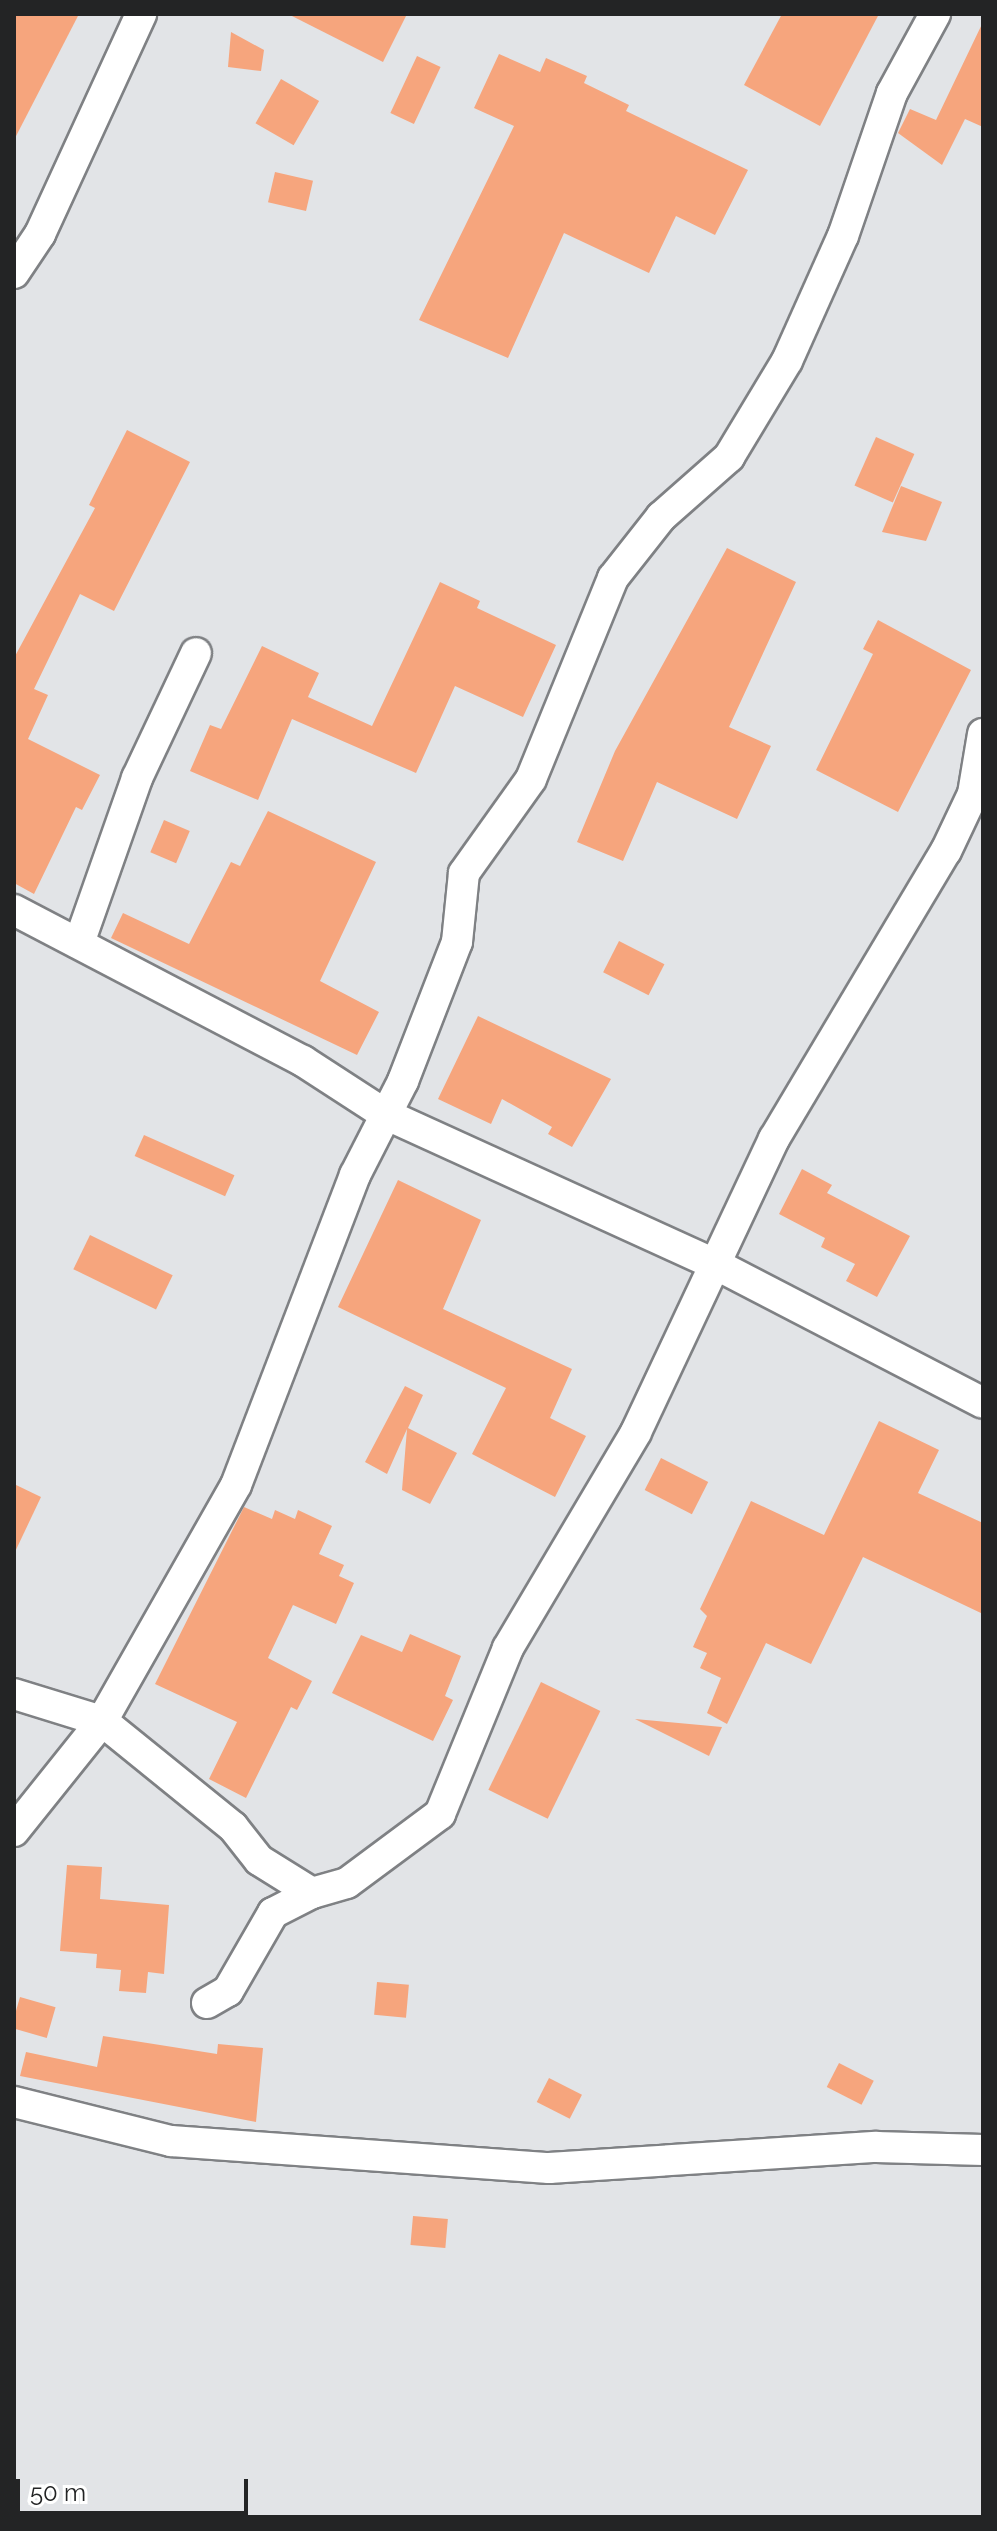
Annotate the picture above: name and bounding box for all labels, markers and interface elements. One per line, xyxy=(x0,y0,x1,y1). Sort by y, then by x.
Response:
scale bar xyxy=(20,2463,252,2513)
text: 50 m xyxy=(30,2478,86,2507)

